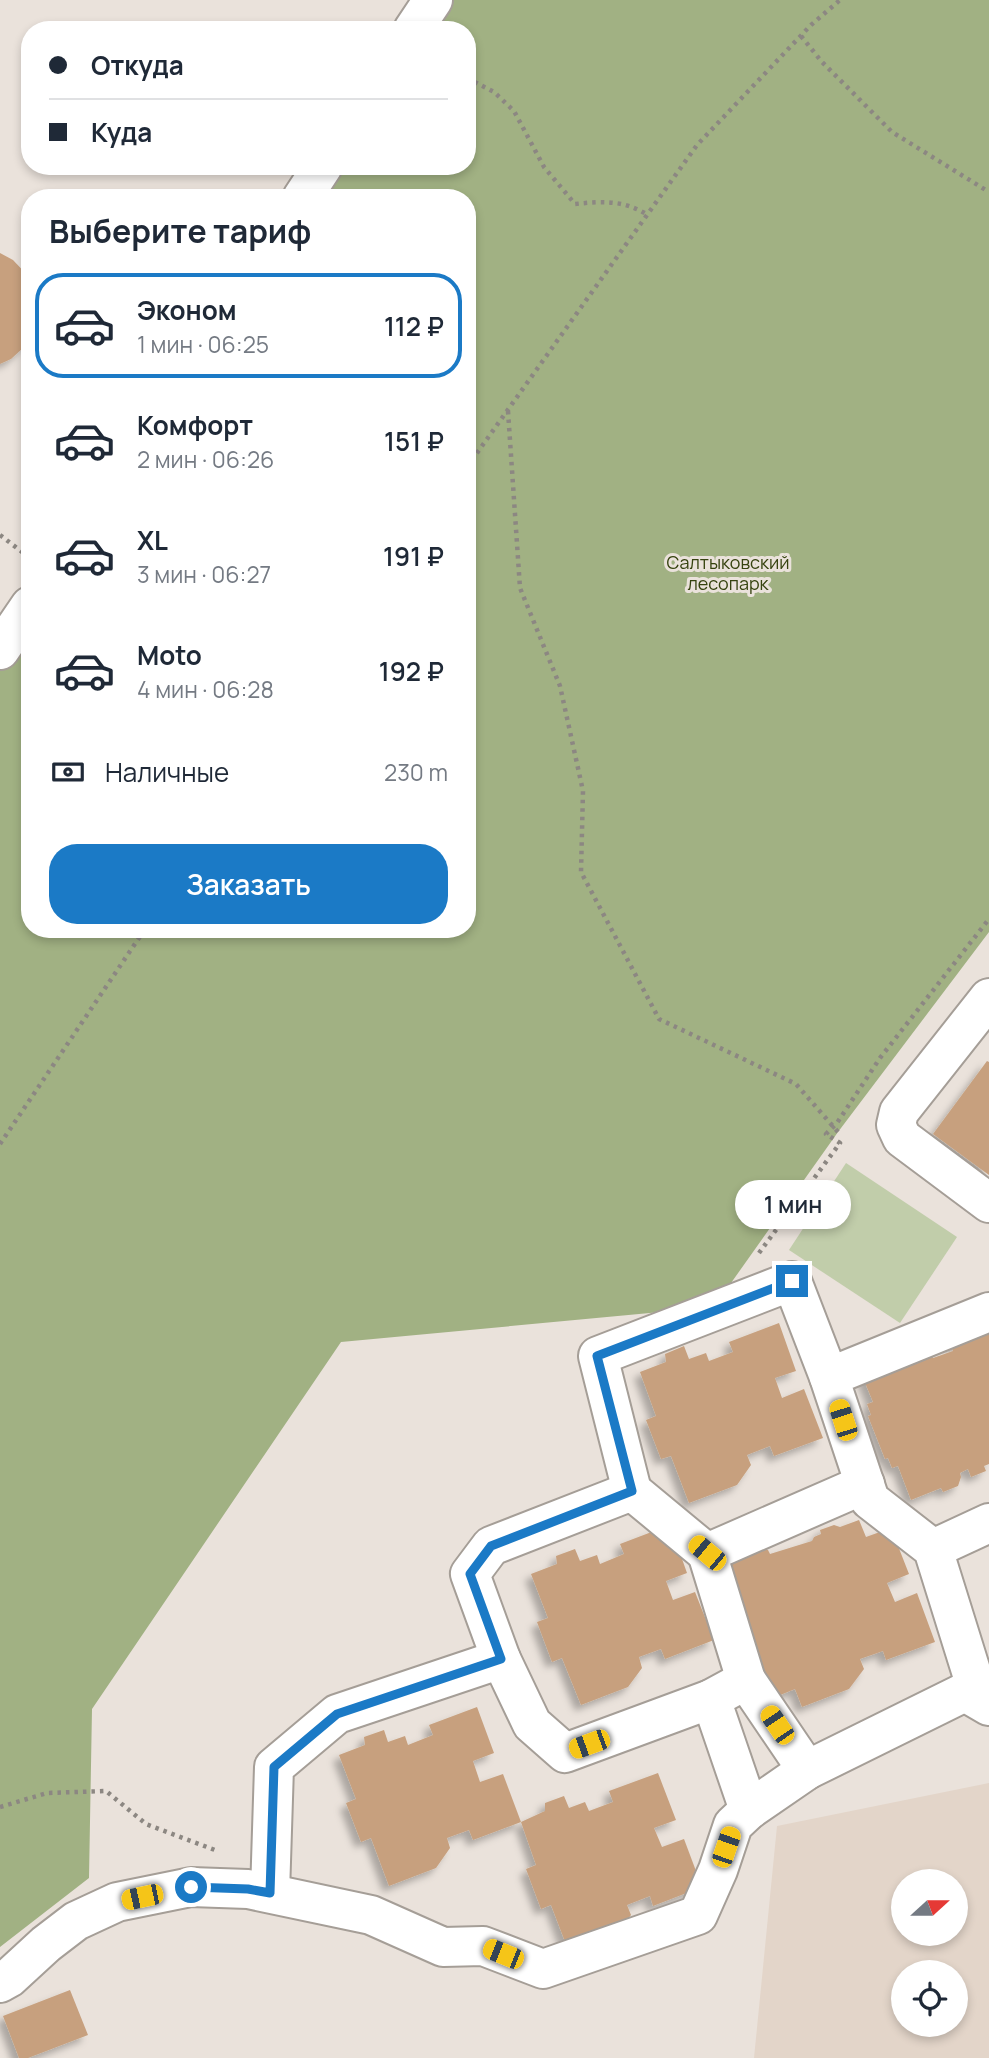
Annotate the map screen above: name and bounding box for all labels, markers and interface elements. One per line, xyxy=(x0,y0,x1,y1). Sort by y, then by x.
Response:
text: Откуда xyxy=(91,47,184,83)
text: Куда xyxy=(91,114,152,150)
text: Выберите тариф xyxy=(49,209,311,253)
text: Эконом xyxy=(137,292,237,328)
icon: car xyxy=(53,294,116,357)
text: 112 ₽ xyxy=(384,308,444,344)
text: 1 мин · 06:25 xyxy=(137,328,269,360)
text: Комфорт xyxy=(137,407,253,443)
icon: car xyxy=(53,409,116,472)
text: 151 ₽ xyxy=(384,423,444,459)
text: 2 мин · 06:26 xyxy=(137,443,274,475)
text: XL xyxy=(137,522,168,558)
icon: car xyxy=(53,524,116,587)
text: 191 ₽ xyxy=(383,538,444,574)
park label: Салтыковский лесопарк xyxy=(667,550,789,595)
text: 3 мин · 06:27 xyxy=(137,558,271,590)
text: Moto xyxy=(137,637,202,673)
icon: car xyxy=(53,639,116,702)
text: 192 ₽ xyxy=(379,653,444,689)
text: 4 мин · 06:28 xyxy=(137,673,274,705)
icon: cash xyxy=(49,753,87,791)
text: Наличные xyxy=(105,754,229,790)
text: 230 m xyxy=(384,756,448,788)
button: Заказать xyxy=(49,844,448,924)
callout: 1 мин xyxy=(734,1180,850,1228)
text: 1 мин xyxy=(764,1188,822,1220)
route end xyxy=(776,1265,808,1297)
car xyxy=(827,1397,860,1443)
car xyxy=(685,1531,730,1575)
car xyxy=(757,1702,798,1748)
car xyxy=(566,1727,613,1761)
car xyxy=(710,1824,743,1870)
north arrow xyxy=(891,1869,968,1946)
map controls xyxy=(891,1869,968,2037)
route start xyxy=(175,1871,207,1903)
car xyxy=(120,1882,165,1912)
car xyxy=(480,1936,527,1972)
button: locate xyxy=(891,1960,968,2037)

